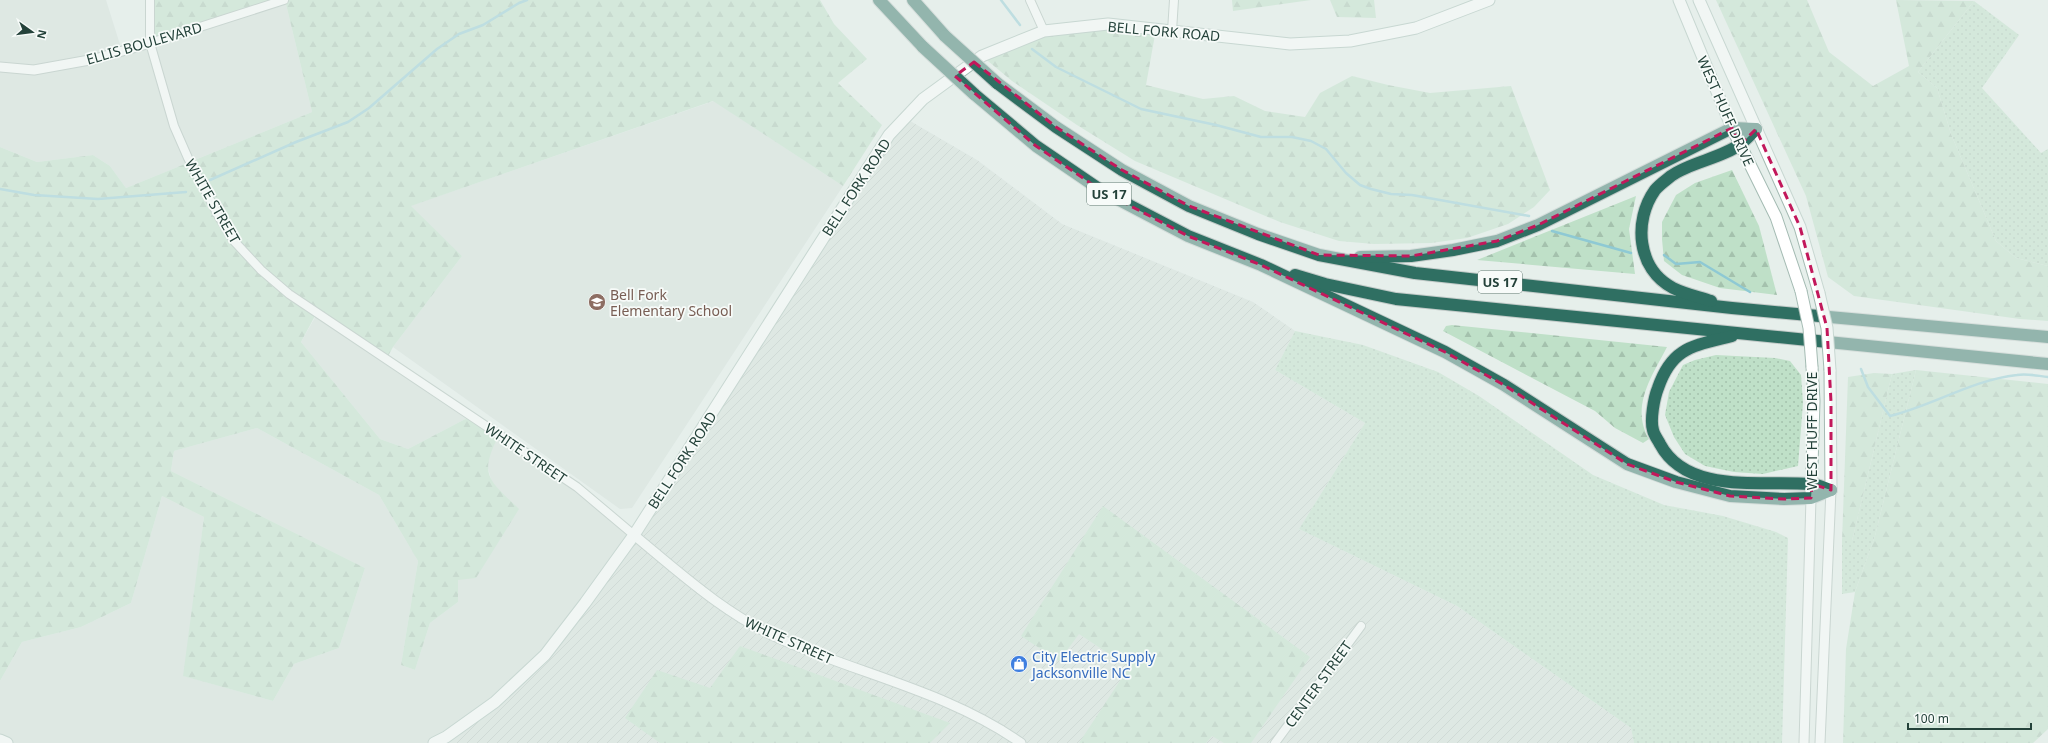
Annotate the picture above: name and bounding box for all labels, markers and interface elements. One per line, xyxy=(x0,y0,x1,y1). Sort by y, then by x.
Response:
north arrow xyxy=(12,12,52,52)
street label: ELLIS BOULEVARD xyxy=(84,17,204,69)
street label: BELL FORK ROAD xyxy=(1107,17,1221,45)
text: N xyxy=(34,28,51,41)
street label: WEST HUFF DRIVE xyxy=(1693,53,1759,169)
street label: BELL FORK ROAD xyxy=(817,134,895,240)
street label: WHITE STREET xyxy=(181,155,245,247)
road number: US 17 xyxy=(1087,183,1131,205)
road number: US 17 xyxy=(1478,271,1522,293)
place label: Bell Fork Elementary School xyxy=(610,285,732,320)
school or university icon: Bell Fork Elementary School xyxy=(587,292,607,312)
street label: WEST HUFF DRIVE xyxy=(1802,372,1821,490)
street label: BELL FORK ROAD xyxy=(643,407,721,513)
street label: WHITE STREET xyxy=(481,419,571,488)
street label: WHITE STREET xyxy=(742,612,836,668)
street label: CENTER STREET xyxy=(1280,637,1356,731)
place label: City Electric Supply Jacksonville NC xyxy=(1030,647,1156,682)
shop icon: City Electric Supply Jacksonville NC xyxy=(1009,654,1029,674)
scale bar xyxy=(1908,705,2031,731)
text: 100 m xyxy=(1914,710,1949,727)

